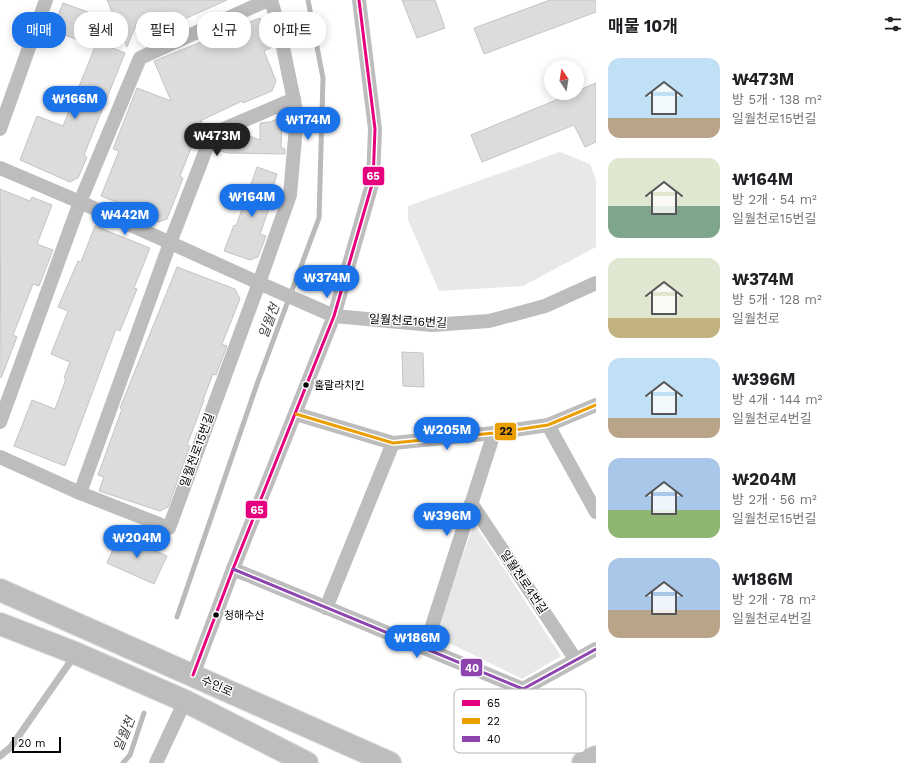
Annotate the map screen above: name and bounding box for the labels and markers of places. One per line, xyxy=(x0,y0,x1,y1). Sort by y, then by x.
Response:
pin: ₩166M xyxy=(47,86,103,120)
pin: ₩174M xyxy=(280,107,336,141)
pin: ₩473M xyxy=(189,123,245,157)
pin: ₩164M xyxy=(224,184,280,218)
pin: ₩442M xyxy=(97,202,153,236)
pin: ₩374M xyxy=(299,265,355,299)
place label: 훌랄라치킨 xyxy=(314,379,365,392)
marker: 훌랄라치킨 xyxy=(301,380,311,390)
pin: ₩205M xyxy=(419,417,475,451)
pin: ₩396M xyxy=(419,503,475,537)
pin: ₩204M xyxy=(109,525,165,559)
place label: 청해수산 xyxy=(224,609,264,622)
marker: 청해수산 xyxy=(211,610,221,620)
pin: ₩186M xyxy=(389,625,445,659)

